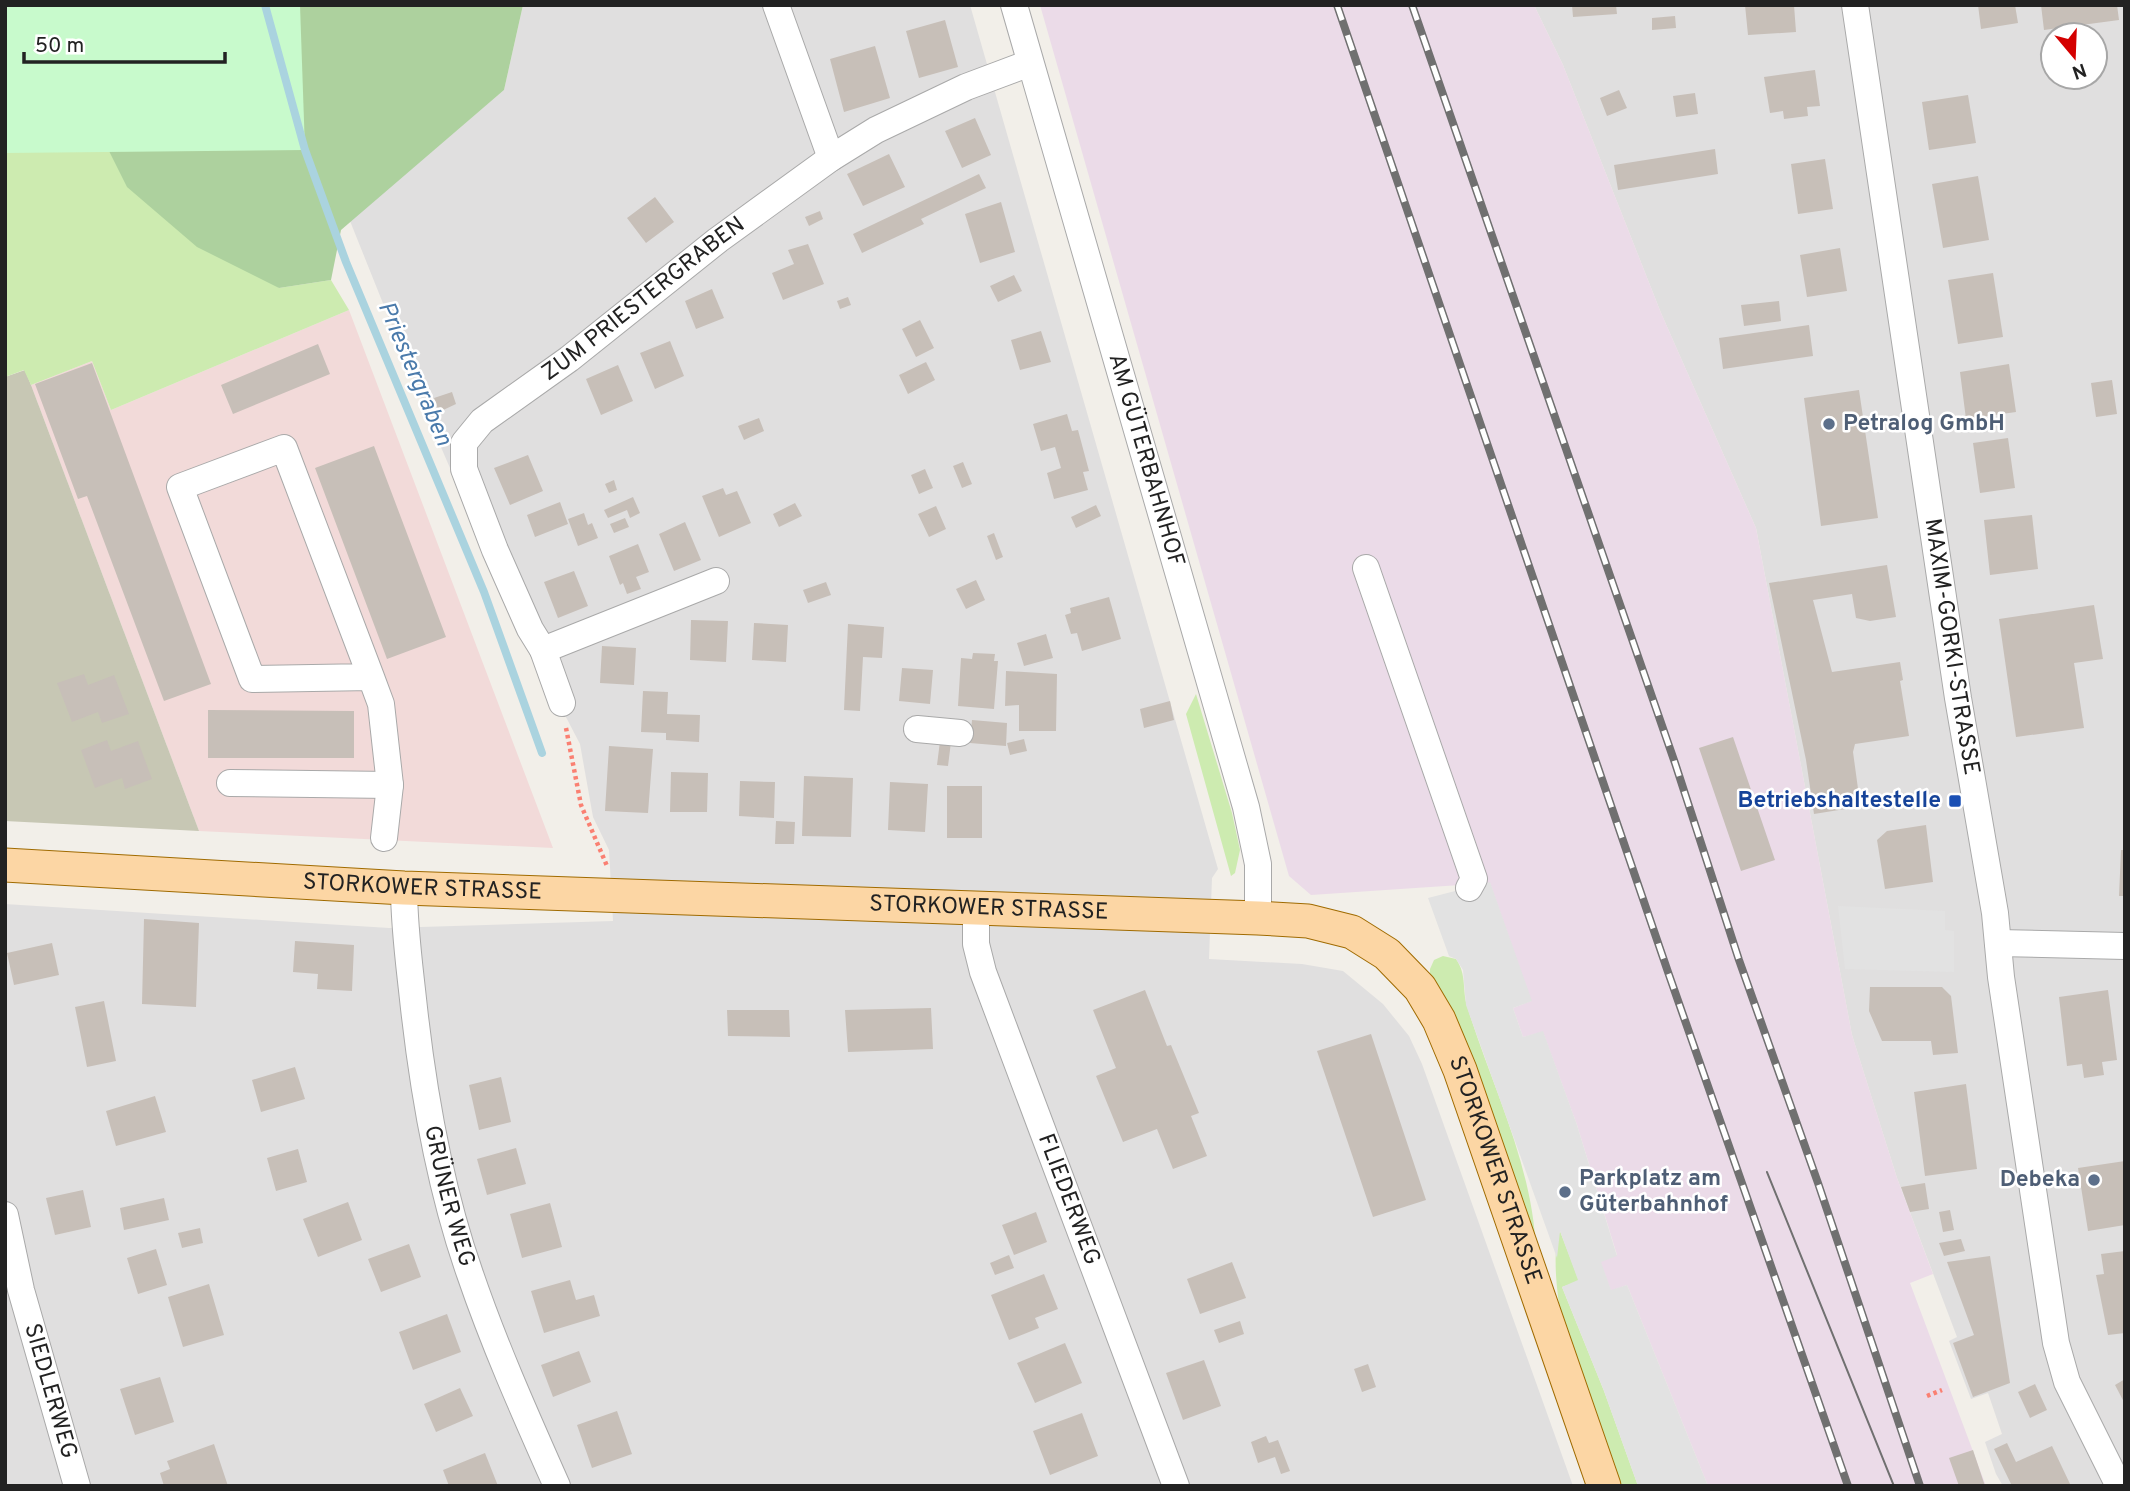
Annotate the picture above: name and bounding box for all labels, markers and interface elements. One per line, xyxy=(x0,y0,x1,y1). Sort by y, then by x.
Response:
scale bar xyxy=(24,21,226,65)
north arrow xyxy=(2039,21,2109,91)
text: 50 m xyxy=(35,33,84,60)
text: N xyxy=(2069,57,2089,84)
street label: ZUM PRIESTERGRABEN xyxy=(536,211,751,388)
water label: Priestergraben xyxy=(370,297,458,451)
street label: AM GÜTERBAHNHOF xyxy=(1101,350,1190,570)
place label: Petralog GmbH xyxy=(1843,410,2005,439)
marker: Petralog GmbH xyxy=(1821,416,1837,432)
street label: MAXIM-GORKI-STRASSE xyxy=(1917,517,1986,777)
place label: Betriebshaltestelle xyxy=(1737,787,1941,816)
marker: Betriebshaltestelle xyxy=(1947,793,1963,809)
street label: STORKOWER STRASSE xyxy=(302,868,542,907)
street label: STORKOWER STRASSE xyxy=(869,890,1109,927)
street label: STORKOWER STRASSE xyxy=(1441,1052,1548,1288)
street label: GRÜNER WEG xyxy=(417,1123,481,1271)
street label: FLIEDERWEG xyxy=(1031,1130,1106,1269)
place label: Parkplatz am Güterbahnhof xyxy=(1579,1165,1728,1220)
place label: Debeka xyxy=(2000,1166,2080,1195)
marker: Debeka xyxy=(2086,1172,2102,1188)
marker: Parkplatz am Güterbahnhof xyxy=(1557,1184,1573,1200)
street label: SIEDLERWEG xyxy=(17,1320,83,1462)

